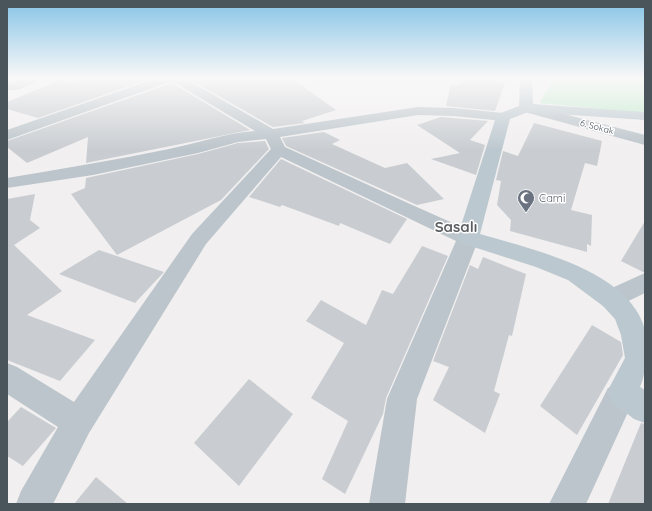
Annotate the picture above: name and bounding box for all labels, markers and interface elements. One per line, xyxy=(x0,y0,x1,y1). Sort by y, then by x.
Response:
street label: 6. Sokak xyxy=(579,117,615,136)
mosque icon: Cami xyxy=(516,188,536,213)
place label: Cami xyxy=(539,191,565,205)
district label: Sasalı xyxy=(435,217,477,236)

